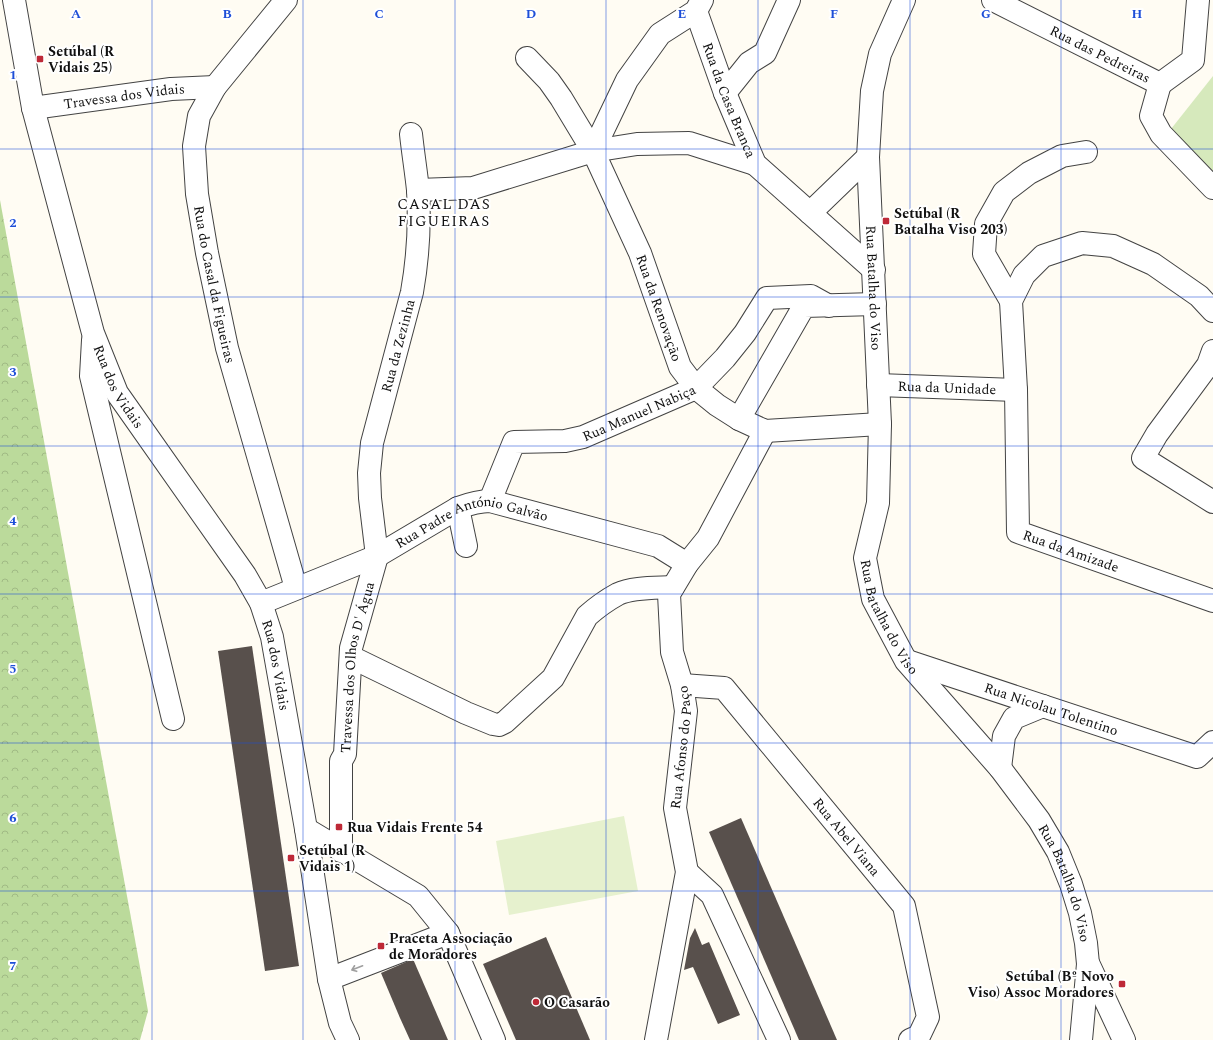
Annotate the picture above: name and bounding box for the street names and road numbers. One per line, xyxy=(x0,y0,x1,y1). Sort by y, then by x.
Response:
street label: Rua das Pedreiras xyxy=(1046,20,1154,89)
street label: Rua da Casa Branca xyxy=(697,39,761,161)
street label: Travessa dos Vidais xyxy=(62,78,185,115)
street label: Rua do Casal da Figueiras xyxy=(188,204,241,366)
street label: Rua Batalha do Viso xyxy=(860,225,887,351)
street label: Rua da Renovação xyxy=(630,252,687,364)
street label: Rua da Zezinha xyxy=(376,297,421,395)
street label: Rua dos Vidais xyxy=(88,342,149,433)
street label: Rua da Unidade xyxy=(897,376,997,400)
street label: Rua Manuel Nabiça xyxy=(579,379,699,447)
street label: Rua Padre António Galvão xyxy=(391,491,550,554)
street label: Rua da Amizade xyxy=(1020,525,1122,578)
street label: Rua Batalha do Viso xyxy=(854,558,923,679)
street label: Travessa dos Olhos D' Água xyxy=(335,579,380,753)
street label: Rua dos Vidais xyxy=(256,617,295,712)
street label: Rua Nicolau Tolentino xyxy=(981,677,1121,741)
street label: Rua Afonso do Paço xyxy=(665,684,697,810)
street label: Rua Abel Viana xyxy=(808,793,885,881)
street label: Rua Batalha do Viso xyxy=(1033,820,1096,944)

